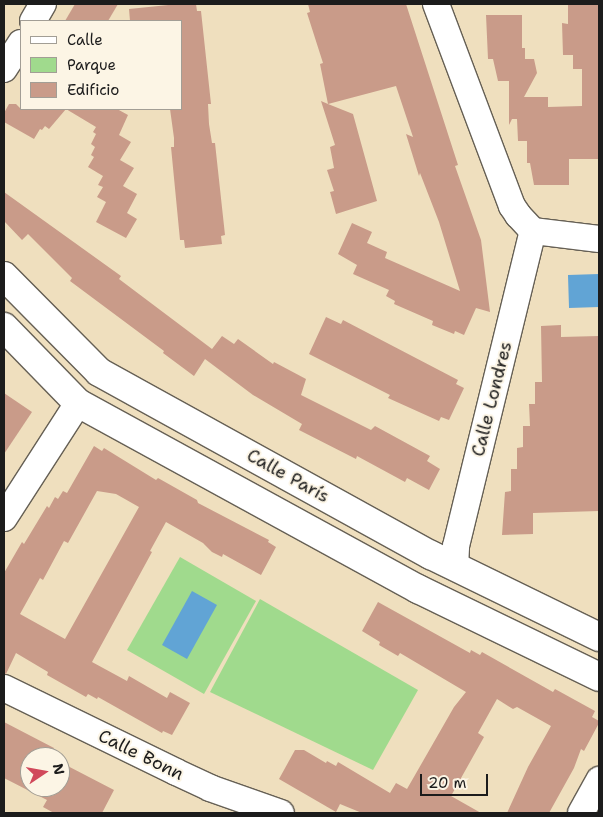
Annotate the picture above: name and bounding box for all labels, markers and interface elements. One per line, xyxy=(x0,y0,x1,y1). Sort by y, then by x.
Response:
legend xyxy=(20,20,182,110)
text: Calle xyxy=(67,30,103,50)
text: Parque xyxy=(67,55,116,75)
text: Edificio xyxy=(67,80,119,100)
street label: Calle Londres xyxy=(467,339,517,459)
street label: Calle París xyxy=(243,445,333,507)
street label: Calle Bonn xyxy=(95,725,187,785)
north arrow xyxy=(20,747,70,797)
text: N xyxy=(49,762,69,776)
scale bar xyxy=(423,764,490,796)
text: 20 m xyxy=(428,773,467,793)

